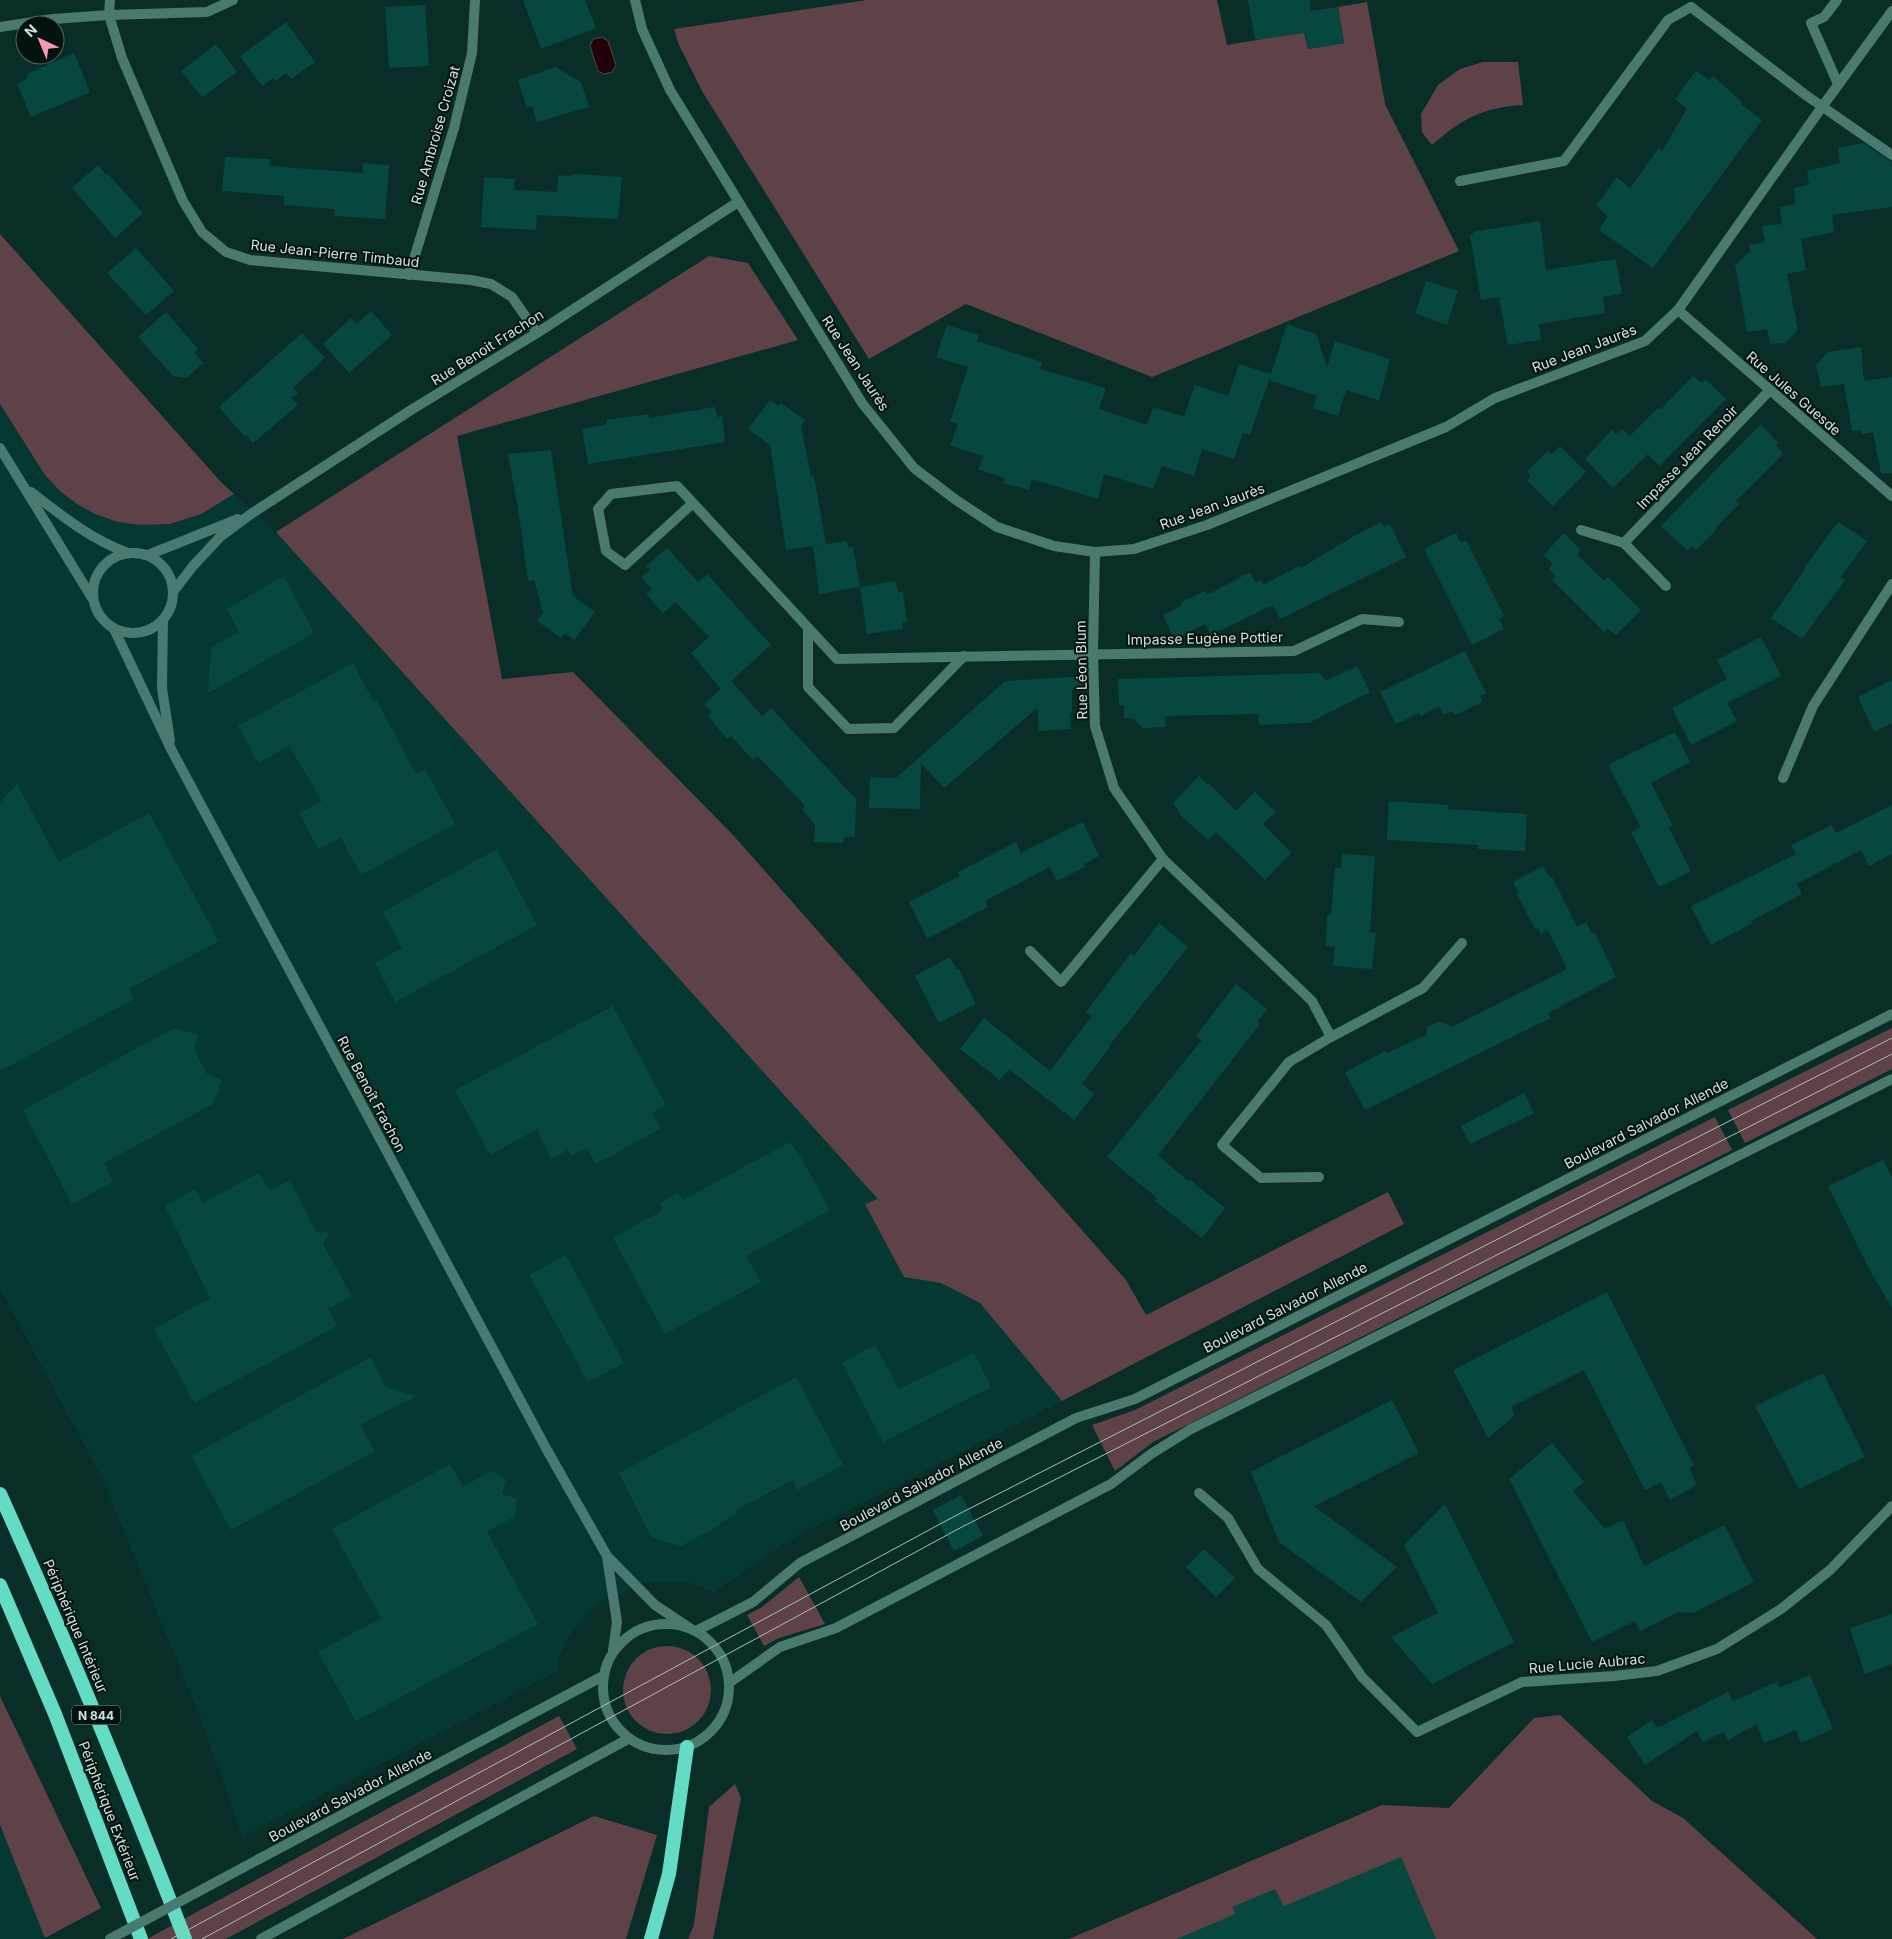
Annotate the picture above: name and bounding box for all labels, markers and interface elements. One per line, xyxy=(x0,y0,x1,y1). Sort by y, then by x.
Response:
north arrow xyxy=(15,15,65,65)
text: N xyxy=(21,20,40,40)
street label: Rue Ambroise Croizat xyxy=(407,63,463,206)
street label: Rue Jean-Pierre Timbaud xyxy=(250,236,420,270)
street label: Rue Benoit Frachon xyxy=(428,306,546,388)
street label: Rue Jean Jaurès xyxy=(819,312,893,414)
street label: Rue Jean Jaurès xyxy=(1529,320,1639,376)
street label: Rue Jules Guesde xyxy=(1743,347,1845,439)
street label: Impasse Jean Renoir xyxy=(1633,401,1741,513)
street label: Rue Jean Jaurès xyxy=(1157,479,1267,533)
street label: Rue Léon Blum xyxy=(1072,620,1090,720)
street label: Impasse Eugène Pottier xyxy=(1127,628,1283,648)
street label: Rue Benoît Frachon xyxy=(334,1033,410,1155)
street label: Boulevard Salvador Allende xyxy=(1561,1074,1731,1172)
street label: Boulevard Salvador Allende xyxy=(1200,1258,1370,1356)
street label: Boulevard Salvador Allende xyxy=(837,1434,1005,1534)
street label: Périphérique Intérieur xyxy=(40,1556,112,1696)
street label: Rue Lucie Aubrac xyxy=(1528,1649,1646,1677)
road number: N 844 xyxy=(72,1706,120,1724)
street label: Périphérique Extérieur xyxy=(75,1739,145,1883)
street label: Boulevard Salvador Allende xyxy=(266,1745,434,1845)

